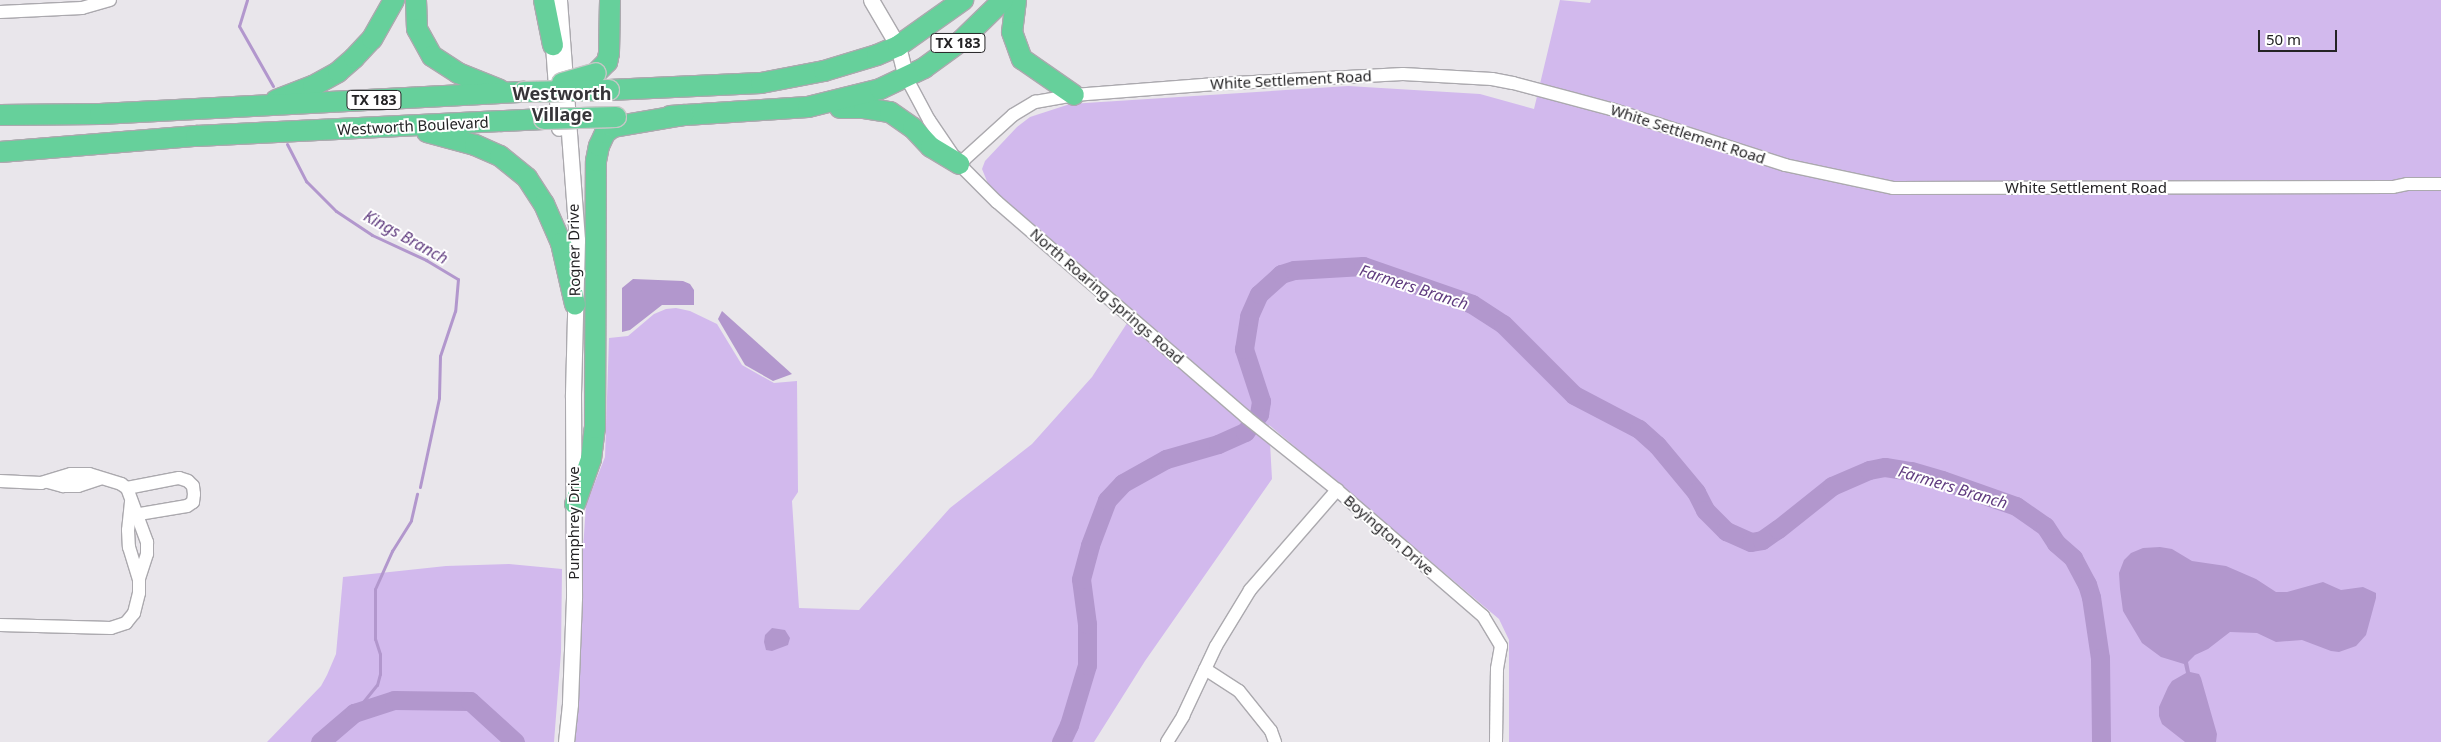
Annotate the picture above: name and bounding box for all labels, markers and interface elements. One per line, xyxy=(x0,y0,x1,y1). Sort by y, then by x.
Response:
scale bar xyxy=(2261,20,2340,52)
text: 50 m xyxy=(2266,29,2301,49)
road number: TX 183 xyxy=(929,32,987,54)
street label: White Settlement Road xyxy=(1210,67,1372,93)
district label: Westworth Village xyxy=(513,83,611,126)
road number: TX 183 xyxy=(345,88,403,112)
street label: White Settlement Road xyxy=(1608,100,1768,168)
street label: Westworth Boulevard xyxy=(337,113,489,139)
street label: White Settlement Road xyxy=(2005,179,2167,197)
street label: Rogner Drive xyxy=(564,204,584,296)
water label: Kings Branch xyxy=(361,206,451,268)
street label: North Roaring Springs Road xyxy=(1026,224,1188,368)
water label: Farmers Branch xyxy=(1357,260,1471,314)
water label: Farmers Branch xyxy=(1896,461,2010,513)
street label: Pumphrey Drive xyxy=(565,466,583,580)
street label: Boyington Drive xyxy=(1340,491,1438,579)

